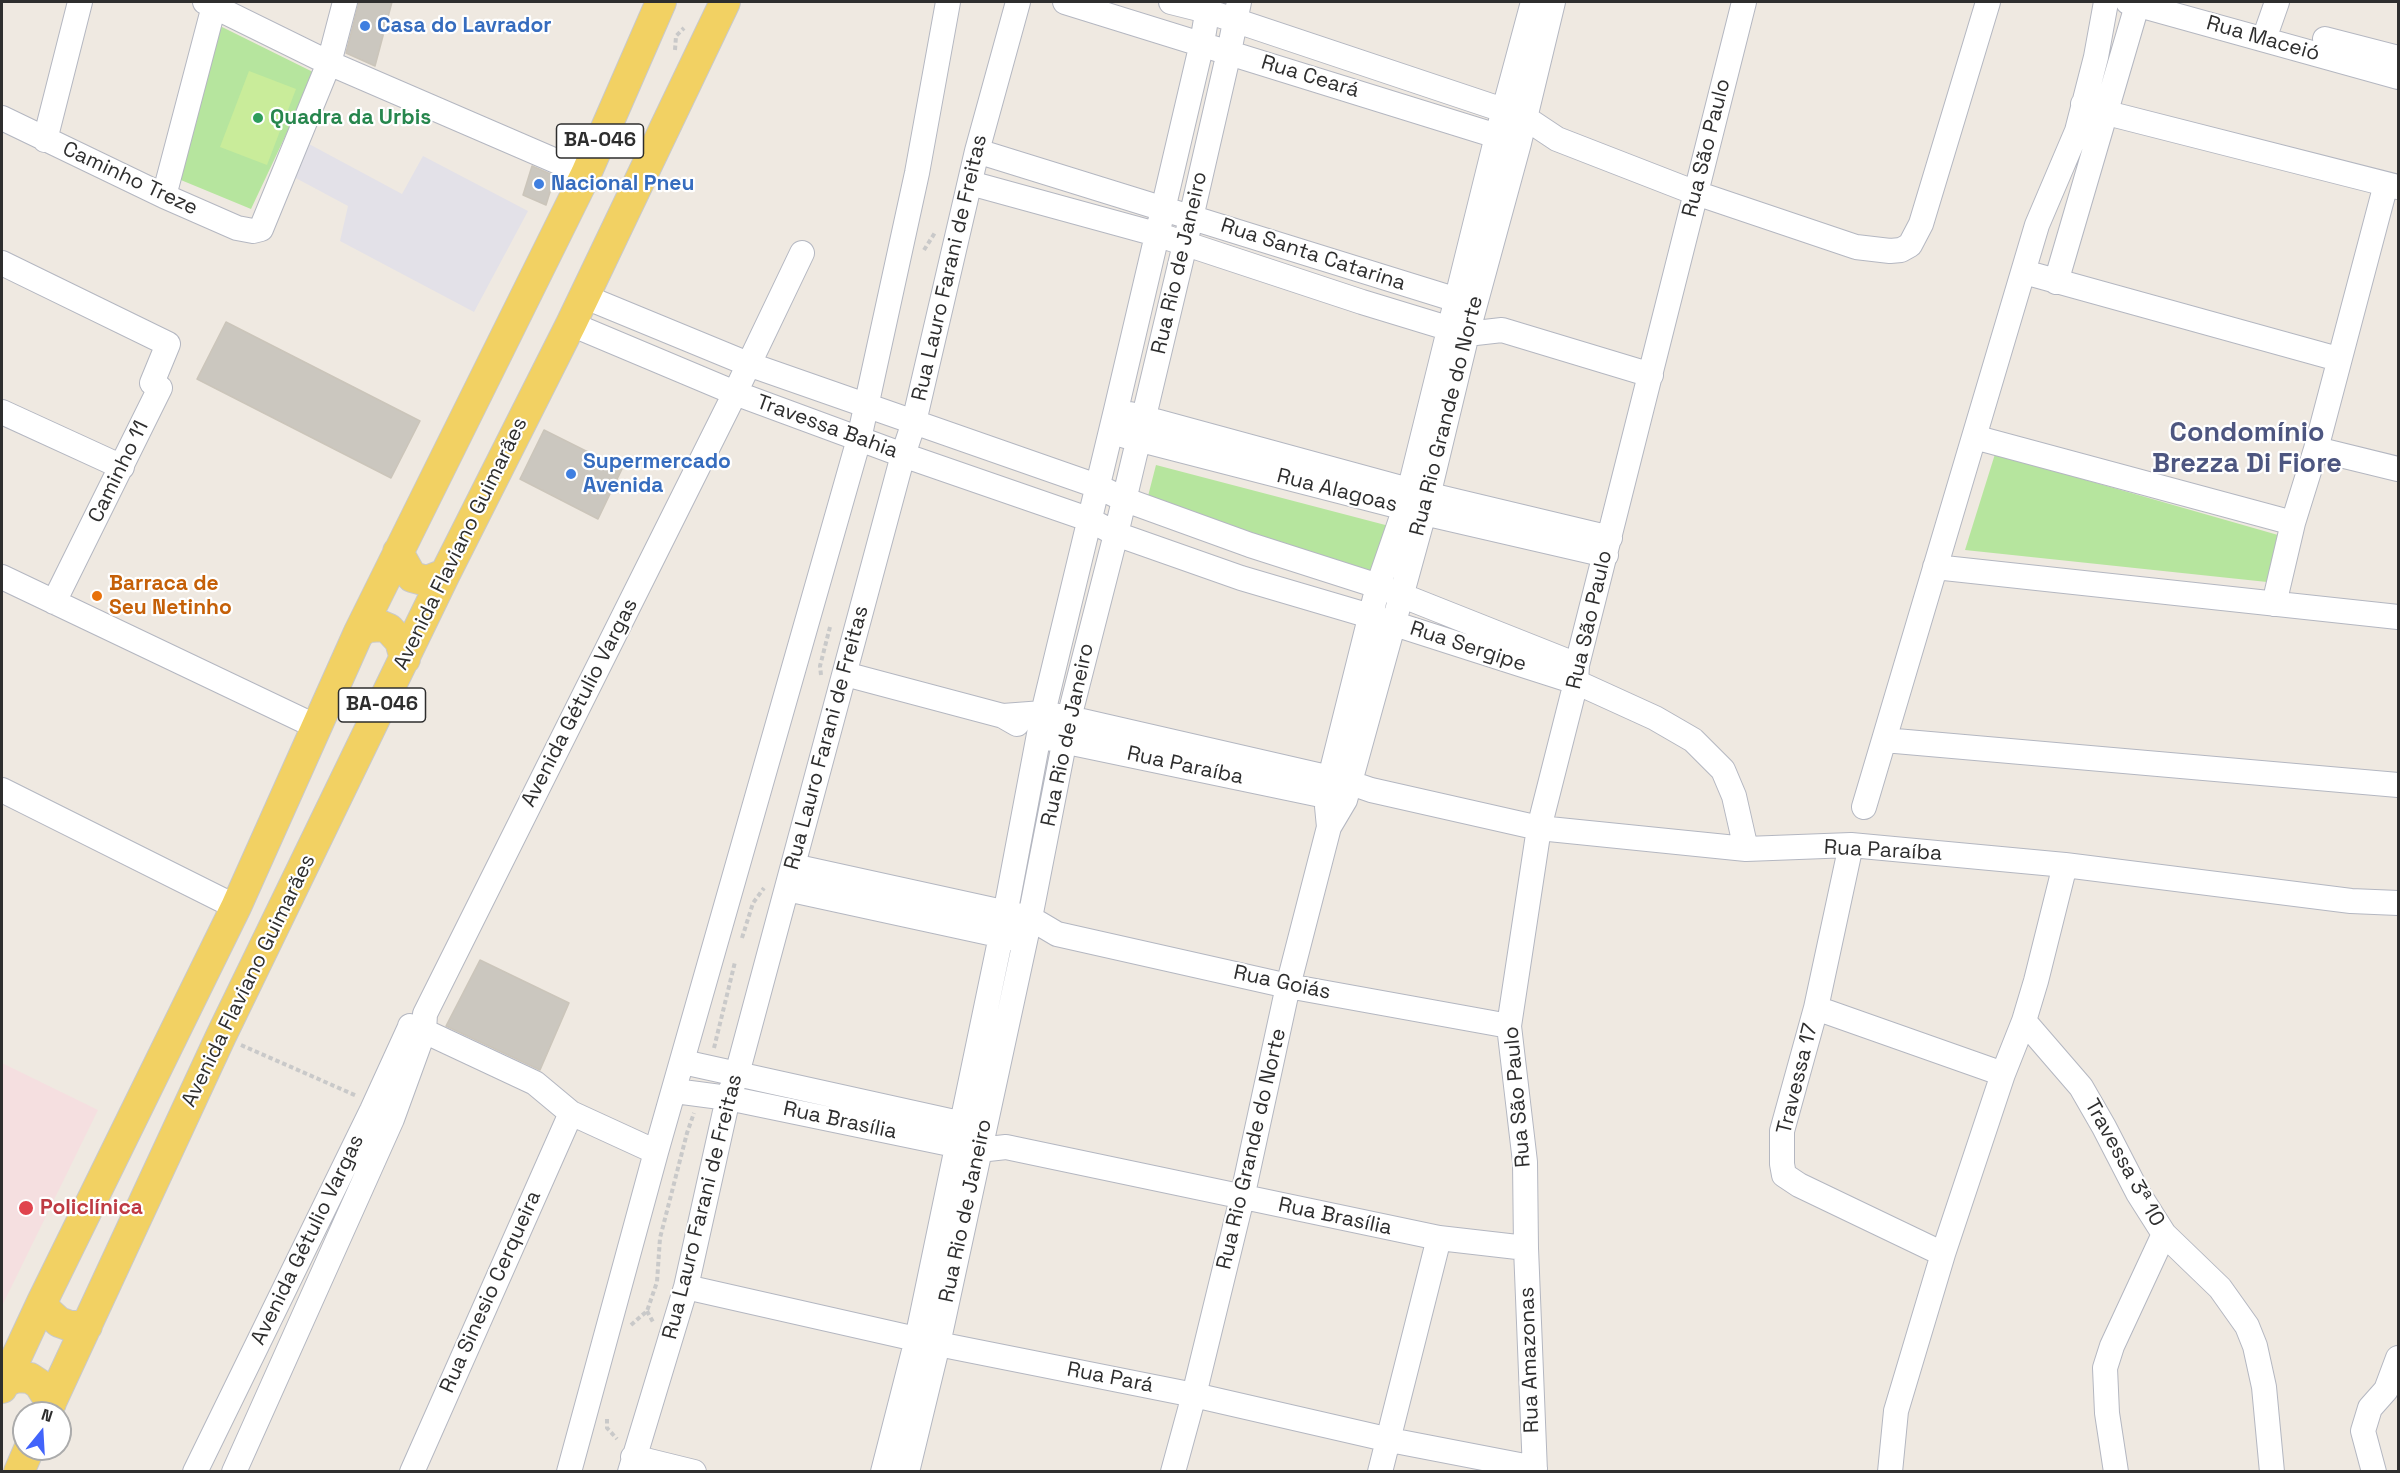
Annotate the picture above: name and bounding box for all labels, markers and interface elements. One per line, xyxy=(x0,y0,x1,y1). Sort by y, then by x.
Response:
street label: Rua Maceió xyxy=(2203,11,2323,67)
place label: Casa do Lavrador xyxy=(377,13,552,39)
marker: Casa do Lavrador xyxy=(358,19,372,33)
street label: Rua Ceará xyxy=(1258,50,1362,104)
street label: Rua São Paulo xyxy=(1678,76,1736,220)
place label: Quadra da Urbis xyxy=(270,105,431,131)
marker: Quadra da Urbis xyxy=(251,111,265,125)
road number: BA-046 xyxy=(556,124,644,158)
street label: Rua Lauro Farani de Freitas xyxy=(907,132,993,404)
street label: Caminho Treze xyxy=(58,137,202,221)
street label: Rua Rio de Janeiro xyxy=(1147,169,1213,357)
place label: Nacional Pneu xyxy=(551,171,694,197)
marker: Nacional Pneu xyxy=(532,177,546,191)
street label: Rua Santa Catarina xyxy=(1217,213,1409,297)
street label: Rua Rio Grande do Norte xyxy=(1405,293,1489,539)
street label: Travessa Bahia xyxy=(753,390,901,464)
street label: Avenida Flaviano Guimarães xyxy=(389,414,533,674)
street label: Caminho 11 xyxy=(83,417,155,527)
district label: Condomínio Brezza Di Fiore xyxy=(2152,418,2342,481)
place label: Supermercado Avenida xyxy=(583,449,731,499)
street label: Rua Alagoas xyxy=(1274,464,1400,518)
marker: Supermercado Avenida xyxy=(564,467,578,481)
street label: Rua São Paulo xyxy=(1562,548,1618,692)
place label: Barraca de Seu Netinho xyxy=(109,571,232,621)
marker: Barraca de Seu Netinho xyxy=(90,589,104,603)
street label: Avenida Gétulio Vargas xyxy=(516,595,644,811)
street label: Rua Lauro Farani de Freitas xyxy=(780,603,874,873)
street label: Rua Sergipe xyxy=(1407,616,1529,678)
street label: Rua Rio de Janeiro xyxy=(1036,641,1100,829)
road number: BA-046 xyxy=(338,688,425,722)
street label: Rua Paraíba xyxy=(1124,741,1246,791)
street label: Rua Paraíba xyxy=(1823,835,1943,867)
street label: Avenida Flaviano Guimarães xyxy=(177,851,321,1111)
street label: Rua Goiás xyxy=(1231,960,1333,1006)
street label: Travessa 17 xyxy=(1772,1021,1824,1137)
street label: Rua São Paulo xyxy=(1499,1025,1537,1169)
street label: Rua Rio Grande do Norte xyxy=(1212,1026,1292,1272)
street label: Rua Lauro Farani de Freitas xyxy=(658,1072,748,1342)
street label: Travessa 3ª 10 xyxy=(2079,1095,2169,1231)
street label: Rua Brasília xyxy=(781,1097,899,1145)
street label: Rua Rio de Janeiro xyxy=(934,1117,998,1305)
street label: Avenida Gétulio Vargas xyxy=(246,1131,370,1349)
street label: Rua Sinesio Cerqueira xyxy=(435,1187,547,1397)
street label: Rua Brasília xyxy=(1276,1193,1394,1241)
place label: Policlínica xyxy=(40,1195,143,1221)
marker: Policlínica xyxy=(17,1199,35,1217)
street label: Rua Amazonas xyxy=(1515,1286,1545,1434)
street label: Rua Pará xyxy=(1065,1357,1155,1399)
north arrow xyxy=(12,1401,72,1461)
text: N xyxy=(39,1404,55,1427)

